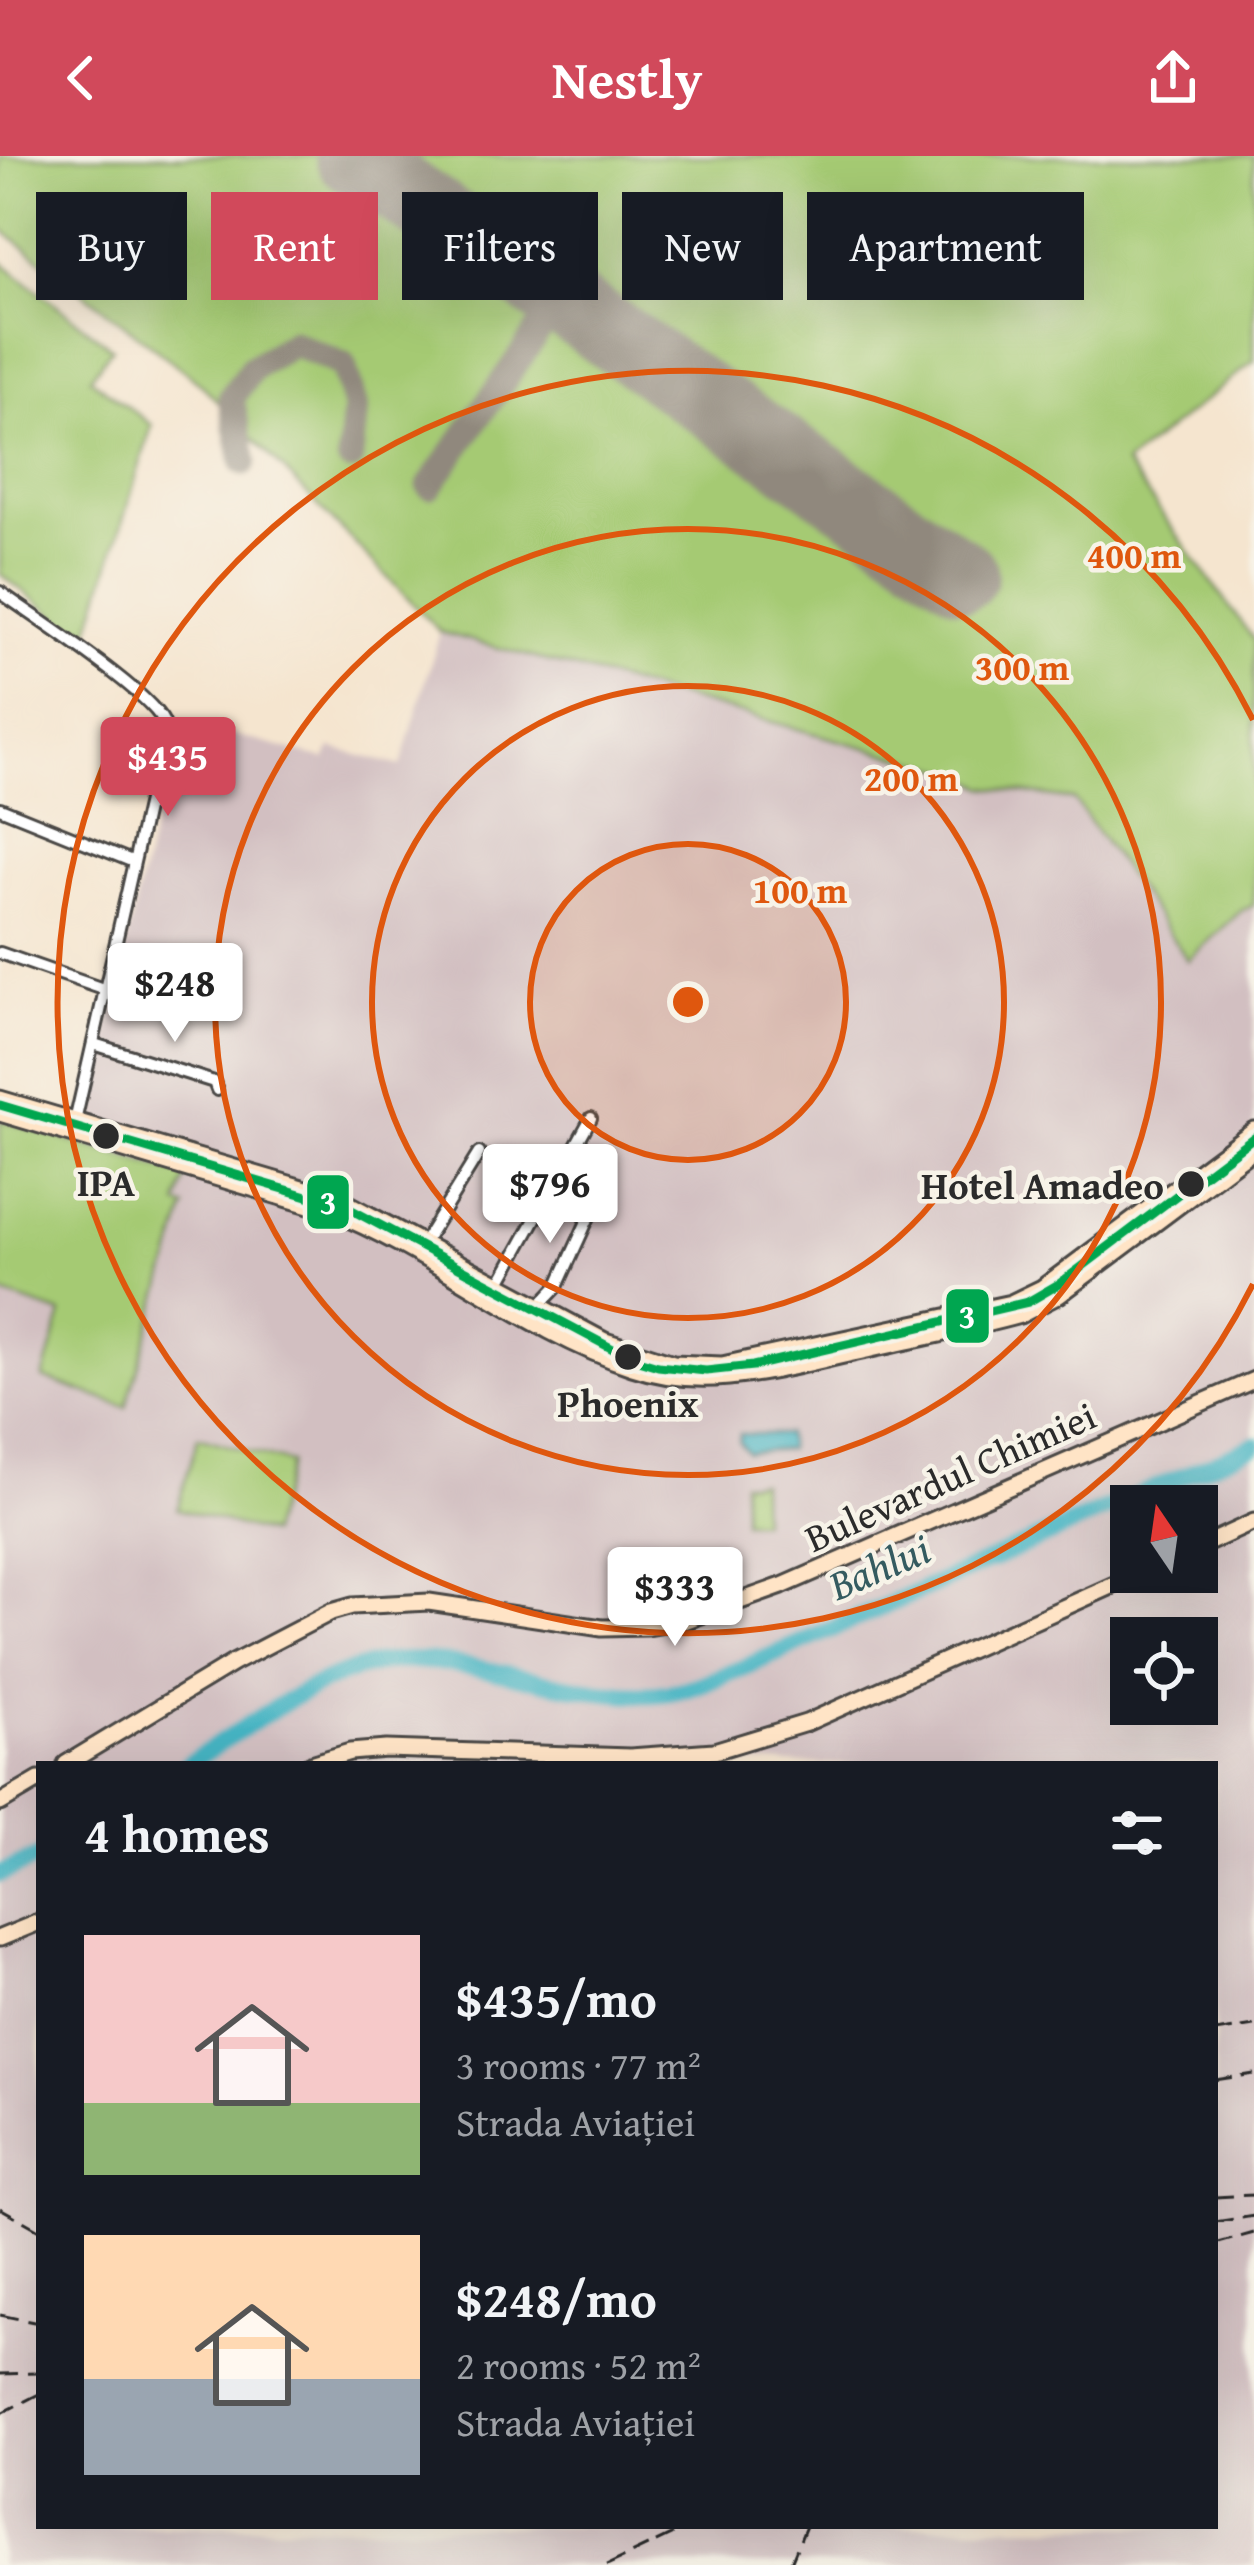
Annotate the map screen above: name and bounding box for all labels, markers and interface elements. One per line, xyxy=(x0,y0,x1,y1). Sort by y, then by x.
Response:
text: Nestly xyxy=(552,39,702,118)
icon: back xyxy=(48,45,114,111)
icon: share xyxy=(1140,45,1206,111)
chip: Buy xyxy=(36,192,187,300)
chip: Rent xyxy=(211,192,378,300)
chip: Filters xyxy=(402,192,598,300)
chip: New xyxy=(622,192,783,300)
chip: Apartment xyxy=(807,192,1084,300)
text: 400 m xyxy=(1087,528,1182,581)
text: 300 m xyxy=(975,640,1070,693)
pin: $435 xyxy=(97,717,239,819)
text: $435 xyxy=(128,727,208,784)
text: 200 m xyxy=(864,751,959,804)
text: 100 m xyxy=(753,863,848,916)
pin: $248 xyxy=(104,943,246,1045)
text: $248 xyxy=(135,953,215,1010)
centre of rings xyxy=(667,981,709,1023)
marker: IPA xyxy=(90,1120,122,1152)
pin: $796 xyxy=(479,1144,621,1246)
place label: IPA xyxy=(77,1153,135,1210)
text: $796 xyxy=(510,1154,590,1211)
place label: Hotel Amadeo xyxy=(921,1156,1164,1213)
marker: Hotel Amadeo xyxy=(1175,1168,1207,1200)
line badge: 3 xyxy=(305,1173,351,1231)
text: 3 xyxy=(319,1178,337,1226)
line badge: 3 xyxy=(944,1287,991,1345)
text: 3 xyxy=(958,1292,976,1340)
marker: Phoenix xyxy=(612,1341,644,1373)
place label: Phoenix xyxy=(557,1374,699,1431)
street label: Bulevardul Chimiei xyxy=(796,1386,1104,1566)
north arrow xyxy=(1110,1485,1218,1593)
map controls xyxy=(1110,1485,1218,1725)
water label: Bahlui xyxy=(818,1517,939,1615)
pin: $333 xyxy=(604,1547,746,1649)
text: $333 xyxy=(635,1557,715,1614)
button: locate xyxy=(1110,1617,1218,1725)
text: 4 homes xyxy=(84,1796,270,1871)
icon: filters xyxy=(1104,1800,1170,1866)
text: $435/mo xyxy=(456,1961,657,2036)
icon: home xyxy=(180,1983,324,2127)
text: 3 rooms · 77 m² xyxy=(456,2036,701,2093)
text: Strada Aviației xyxy=(456,2093,695,2150)
text: $248/mo xyxy=(456,2261,657,2336)
icon: home xyxy=(180,2283,324,2427)
text: 2 rooms · 52 m² xyxy=(456,2336,701,2393)
text: Strada Aviației xyxy=(456,2393,695,2450)

